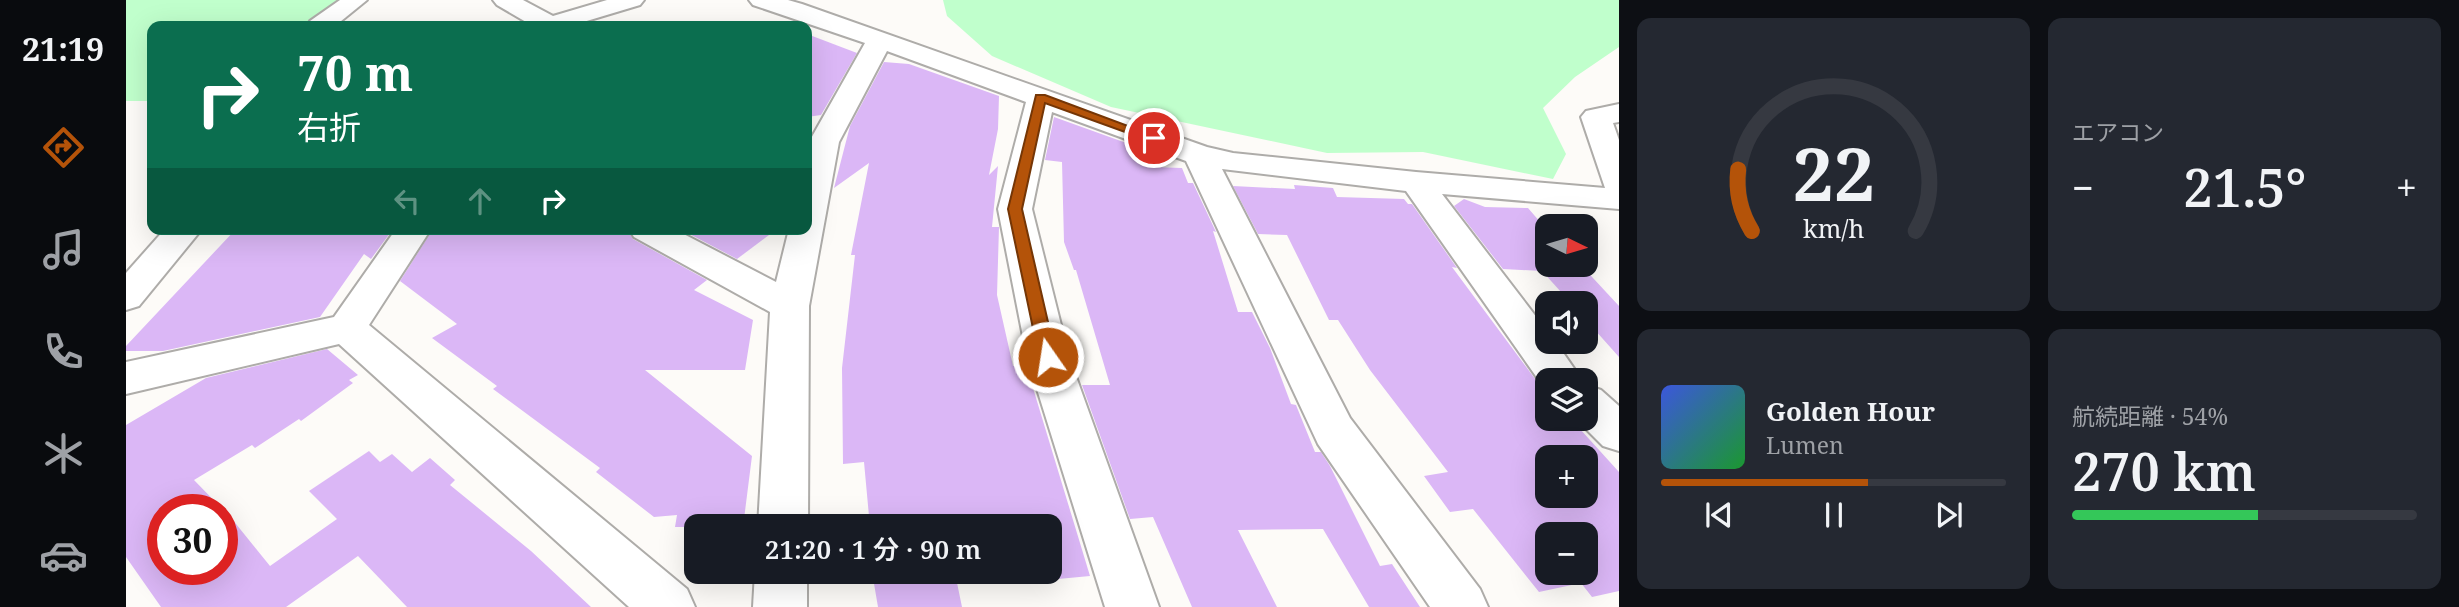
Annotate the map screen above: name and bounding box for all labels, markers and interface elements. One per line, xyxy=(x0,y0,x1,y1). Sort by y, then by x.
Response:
text: 21:19 xyxy=(22,27,104,70)
text: 70 m xyxy=(297,39,413,105)
icon: right xyxy=(182,49,273,140)
text: 右折 xyxy=(297,105,361,148)
pin xyxy=(1124,108,1184,168)
text: エアコン xyxy=(2072,116,2164,148)
icon: arrive xyxy=(1135,119,1173,157)
icon: directions xyxy=(39,123,88,172)
text: 22 xyxy=(1792,123,1875,222)
text: 21.5° xyxy=(2183,151,2306,222)
text: − xyxy=(2072,161,2094,213)
text: + xyxy=(2396,161,2417,213)
icon: left xyxy=(388,182,426,220)
icon: ahead xyxy=(461,182,499,220)
icon: right xyxy=(534,182,572,220)
text: km/h xyxy=(1803,210,1864,244)
north arrow xyxy=(1535,214,1598,276)
map controls xyxy=(1535,214,1598,585)
icon: music xyxy=(39,225,88,274)
button: sound xyxy=(1535,291,1598,354)
position arrow xyxy=(1011,320,1085,394)
icon: phone xyxy=(39,327,88,376)
button: layers xyxy=(1535,368,1598,431)
text: Golden Hour xyxy=(1766,393,1935,429)
text: 航続距離 · 54% xyxy=(2072,400,2228,432)
icon: climate xyxy=(39,429,88,478)
text: Lumen xyxy=(1766,429,1844,461)
text: 270 km xyxy=(2072,435,2256,506)
button: + xyxy=(1535,445,1598,508)
speed limit sign: 30 xyxy=(147,494,238,585)
icon: previous xyxy=(1700,496,1738,534)
icon: pause xyxy=(1815,496,1853,534)
icon: next xyxy=(1930,496,1968,534)
button: − xyxy=(1535,522,1598,585)
icon: car xyxy=(39,531,88,580)
text: 21:20 · 1 分 · 90 m xyxy=(765,531,981,567)

